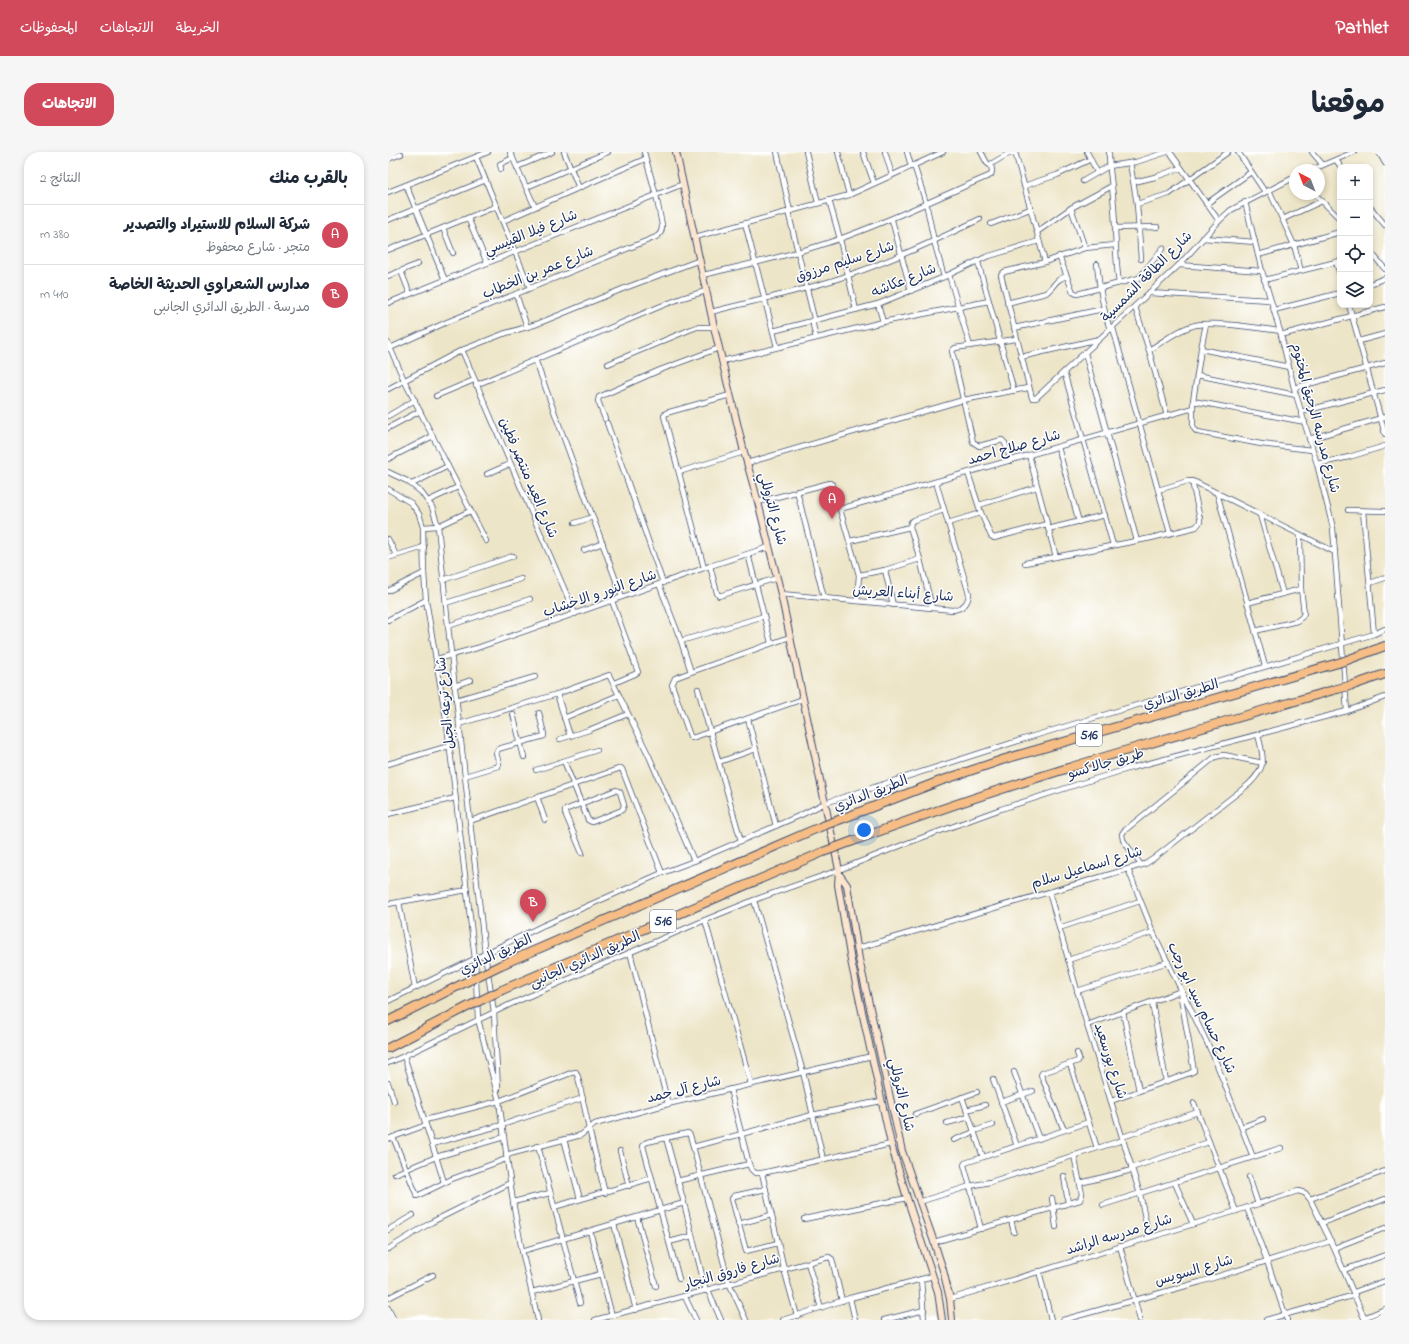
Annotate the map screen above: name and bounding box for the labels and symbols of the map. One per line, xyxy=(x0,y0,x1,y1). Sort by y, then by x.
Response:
north arrow xyxy=(1289,164,1325,200)
street label: شارع فيلا القبيسي xyxy=(481,205,581,262)
street label: شارع الطاقة الشمسية xyxy=(1096,226,1198,328)
street label: شارع سليم مرزوق xyxy=(793,236,897,288)
street label: شارع عمر بن الخطاب xyxy=(479,241,597,305)
street label: شارع عكاشه xyxy=(868,258,940,304)
street label: شارع مدرسه الرحيق المختوم xyxy=(1285,340,1345,496)
street label: شارع العيد منتصر فطين xyxy=(493,414,563,542)
street label: شارع صلاح احمد xyxy=(965,425,1063,471)
street label: شارع التروللي xyxy=(751,470,792,548)
pin: A xyxy=(819,486,845,519)
street label: شارع النور و الاخشاب xyxy=(540,565,660,623)
street label: شارع أبناء العريش xyxy=(852,580,954,608)
street label: شارع ترعه الجبل xyxy=(431,656,461,750)
street label: الطريق الدائري xyxy=(1141,674,1221,716)
road number: 516 xyxy=(1076,724,1102,746)
street label: طريق جالاكسو xyxy=(1064,743,1147,785)
street label: الطريق الدائري xyxy=(831,770,911,818)
your location xyxy=(854,820,874,840)
street label: شارع اسماعيل سلام xyxy=(1029,841,1145,895)
pin: B xyxy=(520,889,546,922)
road number: 516 xyxy=(650,910,676,932)
street label: الطريق الدائري الجانبى xyxy=(526,926,644,994)
street label: الطريق الدائري xyxy=(456,929,536,981)
street label: شارع حسام سيد ابو رجب xyxy=(1161,939,1241,1077)
street label: شارع بورسعيد xyxy=(1088,1020,1132,1102)
street label: شارع التروللي xyxy=(881,1056,920,1134)
street label: شارع آل حمد xyxy=(645,1071,723,1109)
street label: شارع مدرسه الراشد xyxy=(1063,1209,1175,1261)
street label: شارع فاروق النجار xyxy=(681,1248,782,1296)
street label: شارع السويس xyxy=(1152,1250,1236,1292)

